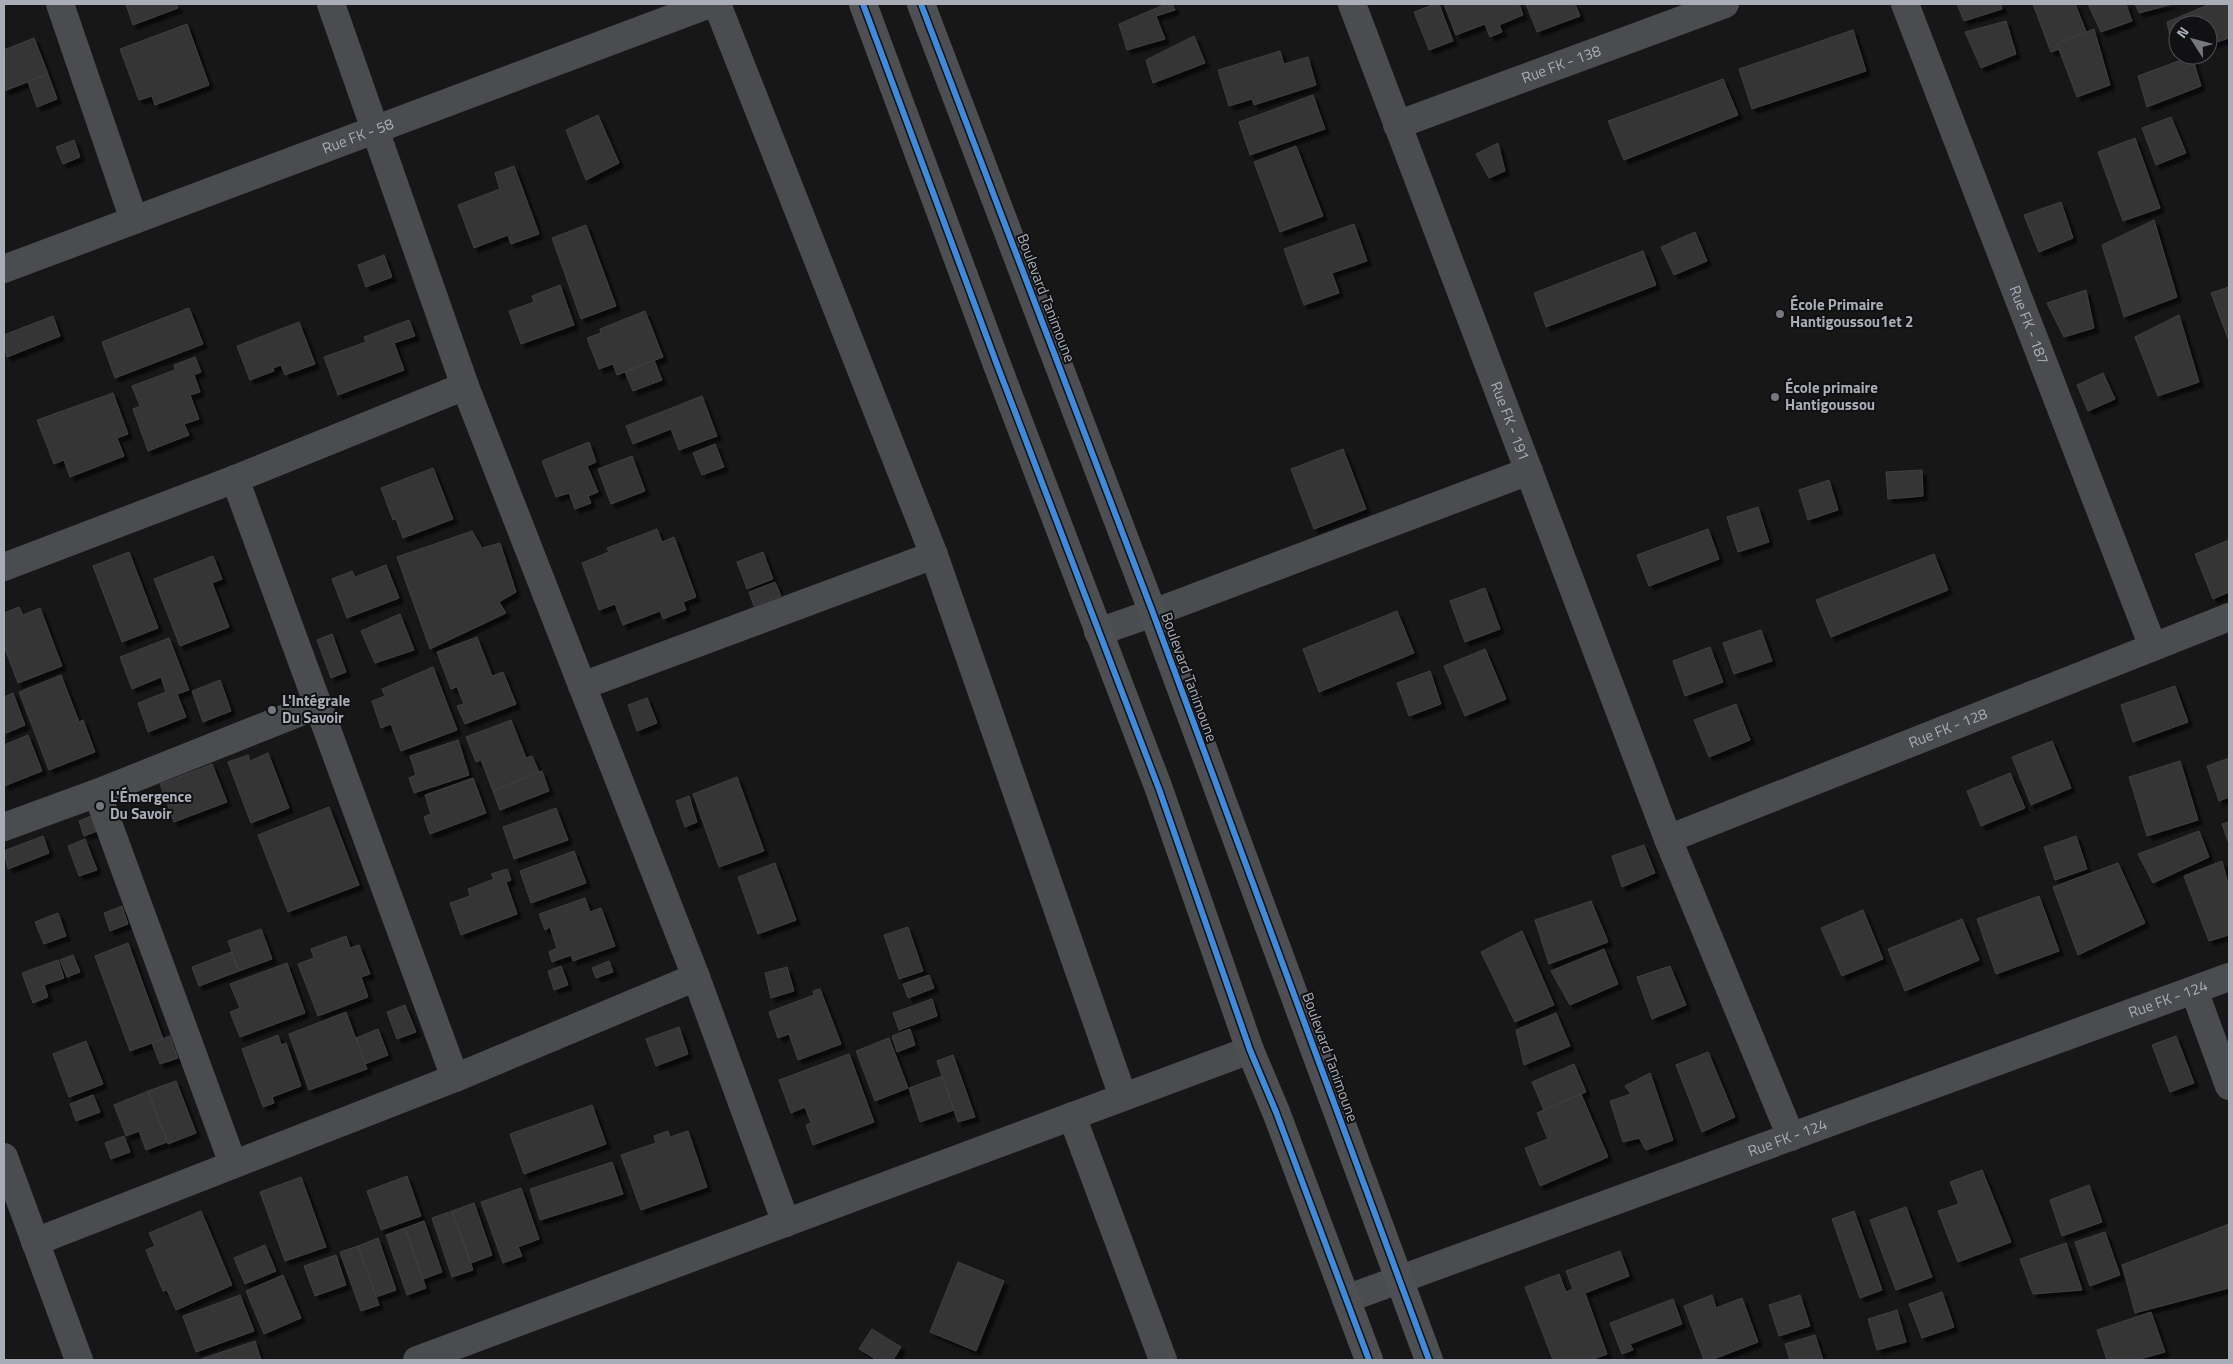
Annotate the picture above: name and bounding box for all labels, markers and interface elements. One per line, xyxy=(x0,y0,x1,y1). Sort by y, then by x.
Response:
north arrow xyxy=(2168,15,2218,65)
text: N xyxy=(2171,22,2193,42)
street label: Rue FK - 138 xyxy=(1518,39,1604,89)
street label: Rue FK - 58 xyxy=(319,112,397,160)
street label: Boulevard Tanimoune xyxy=(1011,230,1082,366)
street label: Rue FK - 187 xyxy=(2004,282,2055,368)
place label: École Primaire Hantigoussou1et 2 xyxy=(1790,293,1913,333)
marker: École Primaire Hantigoussou1et 2 xyxy=(1774,308,1786,320)
place label: École primaire Hantigoussou xyxy=(1785,376,1878,416)
street label: Rue FK - 191 xyxy=(1485,378,1536,464)
marker: École primaire Hantigoussou xyxy=(1769,391,1781,403)
street label: Boulevard Tanimoune xyxy=(1155,609,1224,745)
place label: L'Intégrale Du Savoir xyxy=(282,689,351,729)
street label: Rue FK - 128 xyxy=(1905,702,1990,754)
marker: L'Intégrale Du Savoir xyxy=(266,704,278,716)
place label: L'Émergence Du Savoir xyxy=(110,785,192,825)
marker: L'Émergence Du Savoir xyxy=(94,800,106,812)
street label: Rue FK - 124 xyxy=(2125,974,2211,1024)
street label: Boulevard Tanimoune xyxy=(1296,989,1365,1125)
street label: Rue FK - 124 xyxy=(1744,1113,1830,1163)

